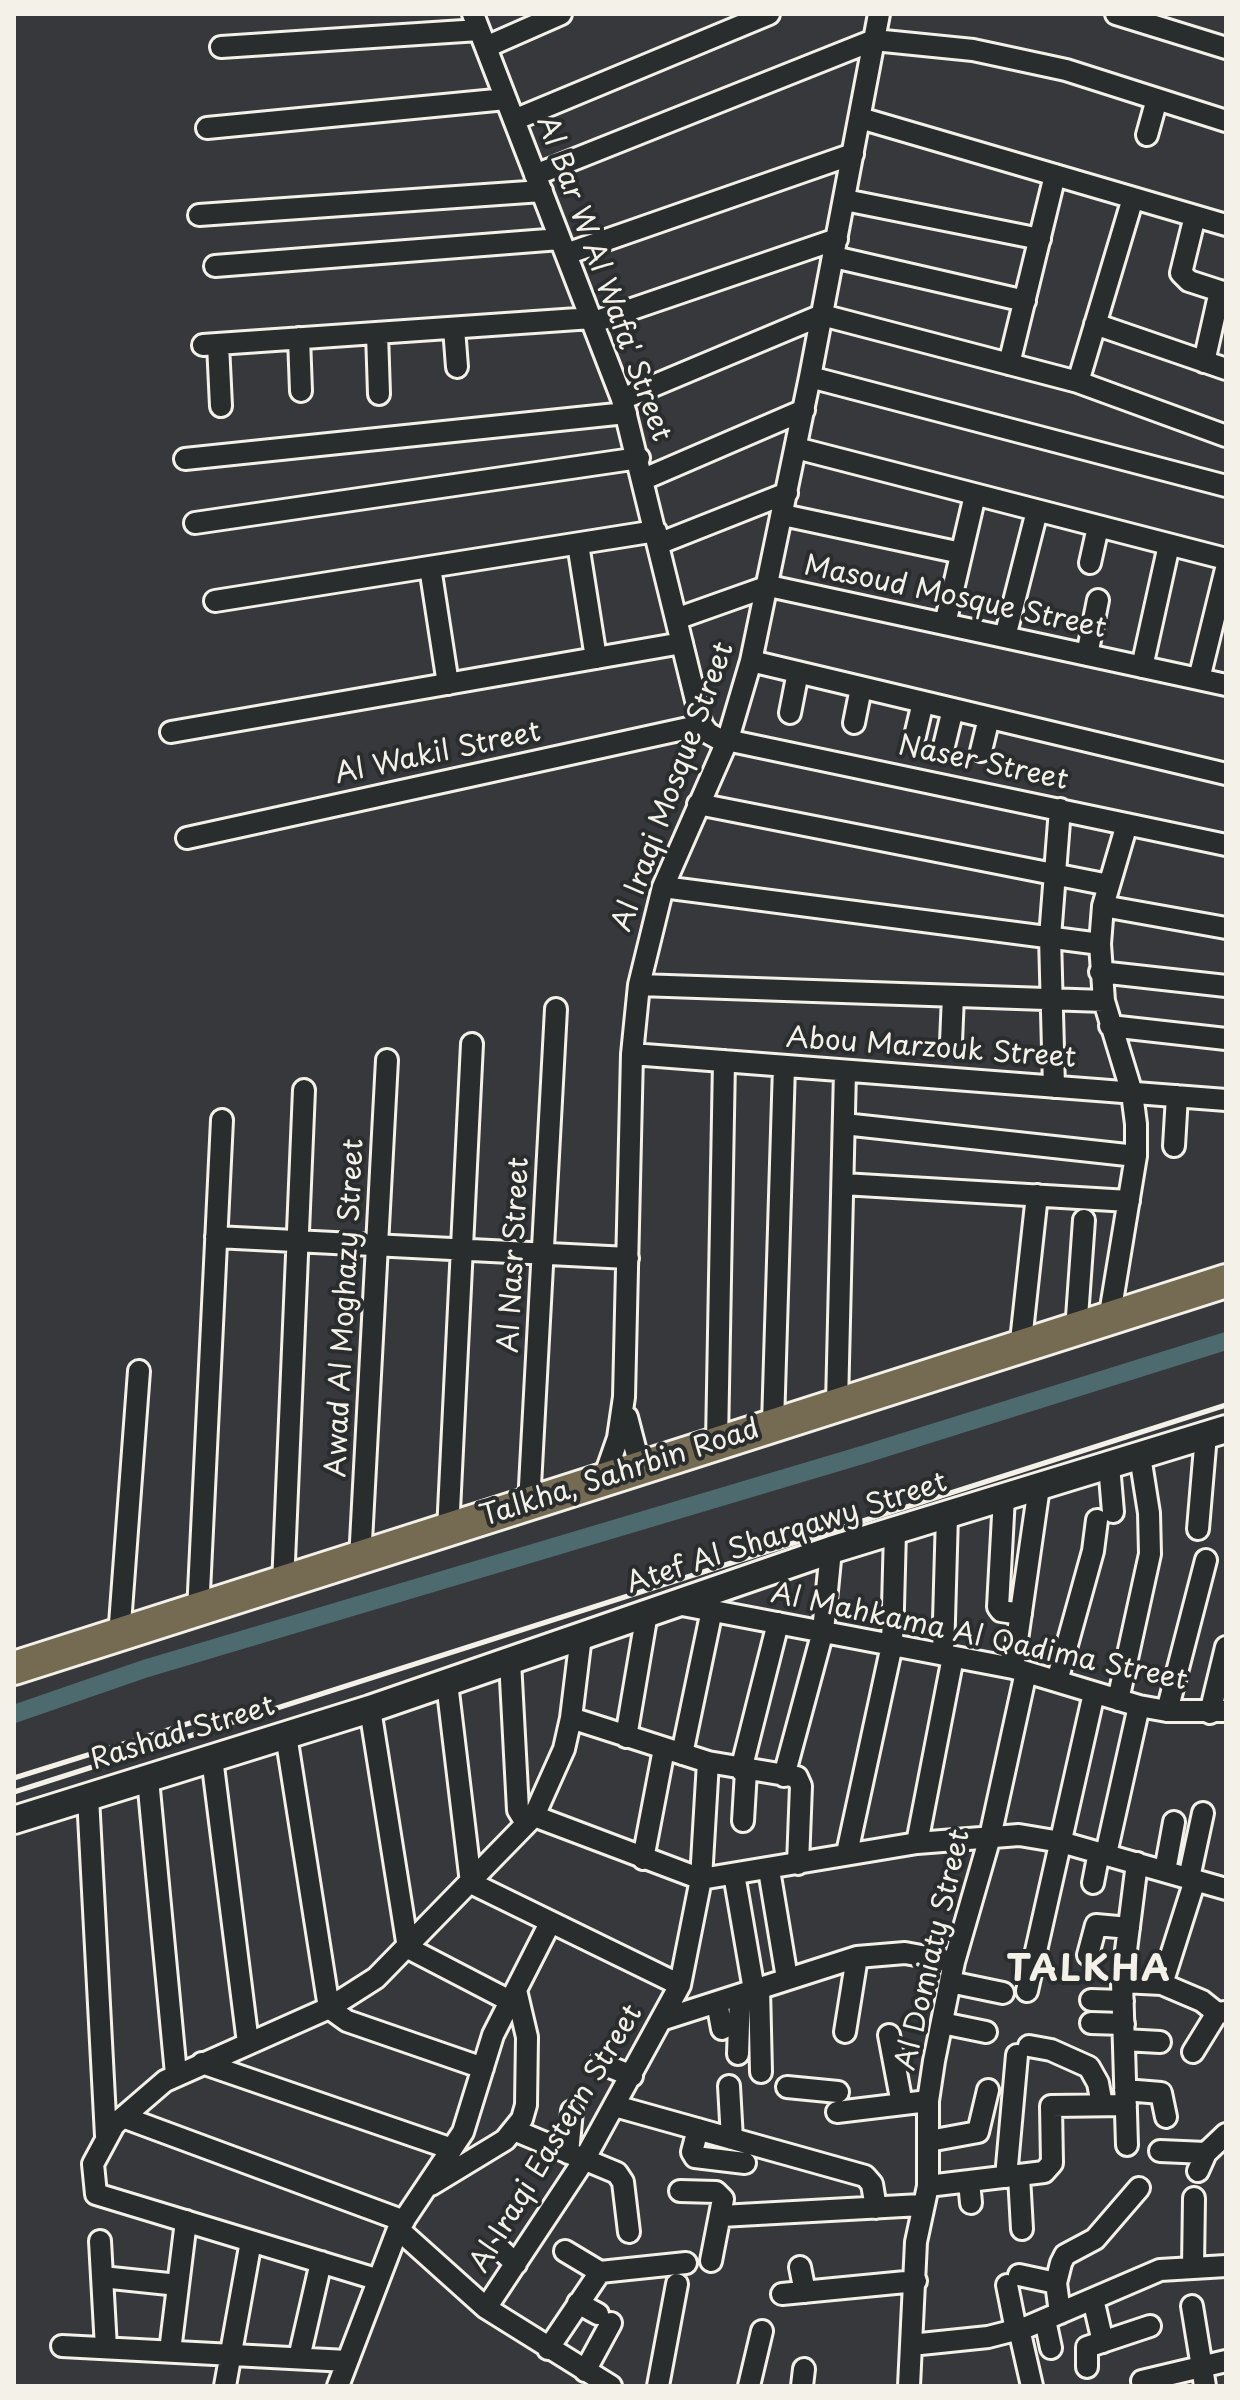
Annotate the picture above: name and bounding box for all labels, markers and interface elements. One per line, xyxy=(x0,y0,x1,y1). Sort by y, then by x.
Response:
street label: Al Bar W Al Wafa' Street xyxy=(528,112,678,446)
street label: Masoud Mosque Street xyxy=(801,550,1109,646)
street label: Al Iraqi Mosque Street xyxy=(606,638,742,936)
street label: Al Wakil Street xyxy=(332,716,544,792)
street label: Naser Street xyxy=(895,730,1071,798)
street label: Abou Marzouk Street xyxy=(785,1022,1077,1076)
street label: Awad Al Moghazy Street xyxy=(320,1138,372,1478)
street label: Al Nasr Street xyxy=(493,1156,537,1354)
street label: Talkha, Sahrbin Road xyxy=(476,1413,764,1535)
street label: Atef Al Sharqawy Street xyxy=(622,1466,952,1602)
street label: Al Mahkama Al Qadima Street xyxy=(768,1577,1190,1699)
street label: Rashad Street xyxy=(87,1690,279,1778)
street label: Al Domiaty Street xyxy=(890,1826,978,2074)
district label: TALKHA xyxy=(1006,1949,1172,1993)
street label: Al Iraqi Eastern Street xyxy=(464,1999,650,2279)

